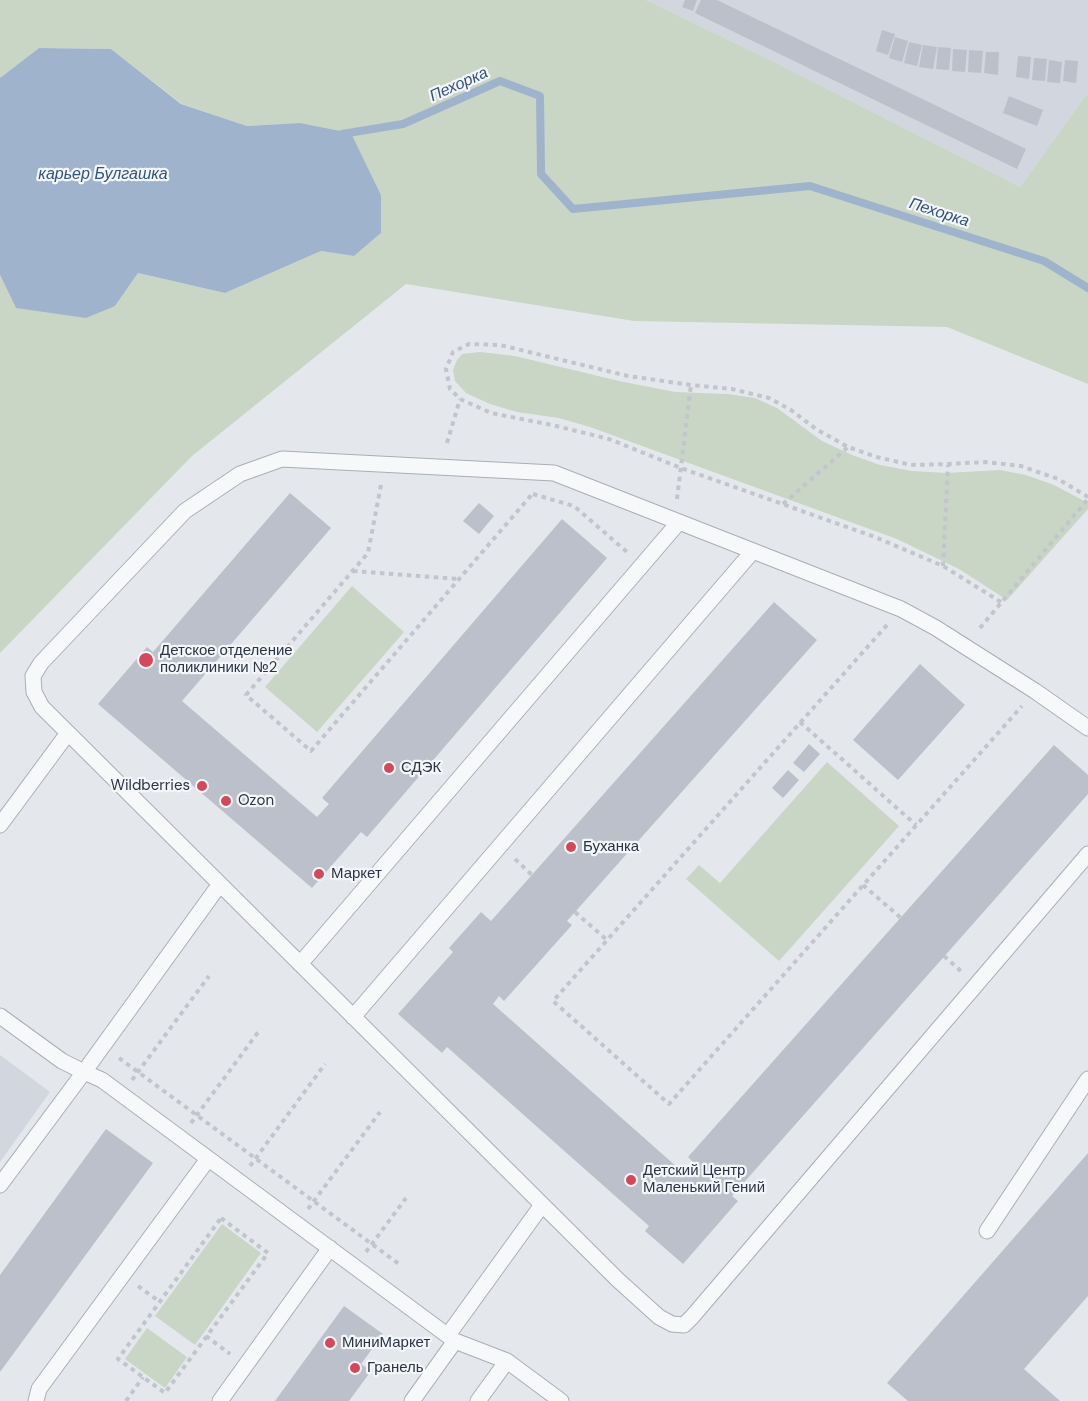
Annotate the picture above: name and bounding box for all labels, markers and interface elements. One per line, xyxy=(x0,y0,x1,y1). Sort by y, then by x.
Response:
water label: Пехорка xyxy=(427,64,491,106)
water label: карьер Булгашка xyxy=(38,165,168,185)
water label: Пехорка xyxy=(907,194,971,232)
place label: Детское отделение поликлиники №2 xyxy=(160,642,293,677)
marker: Детское отделение поликлиники №2 xyxy=(137,651,155,669)
place label: СДЭК xyxy=(401,759,441,777)
marker: СДЭК xyxy=(382,761,396,775)
place label: Wildberries xyxy=(110,777,190,795)
marker: Wildberries xyxy=(195,779,209,793)
place label: Ozon xyxy=(238,792,274,810)
marker: Ozon xyxy=(219,794,233,808)
place label: Буханка xyxy=(583,838,639,856)
marker: Буханка xyxy=(564,840,578,854)
place label: Маркет xyxy=(331,865,382,883)
marker: Маркет xyxy=(312,867,326,881)
place label: Детский Центр Маленький Гений xyxy=(643,1162,765,1197)
marker: Детский Центр Маленький Гений xyxy=(624,1173,638,1187)
place label: МиниМаркет xyxy=(342,1334,430,1352)
marker: МиниМаркет xyxy=(323,1336,337,1350)
place label: Гранель xyxy=(367,1359,424,1377)
marker: Гранель xyxy=(348,1361,362,1375)

